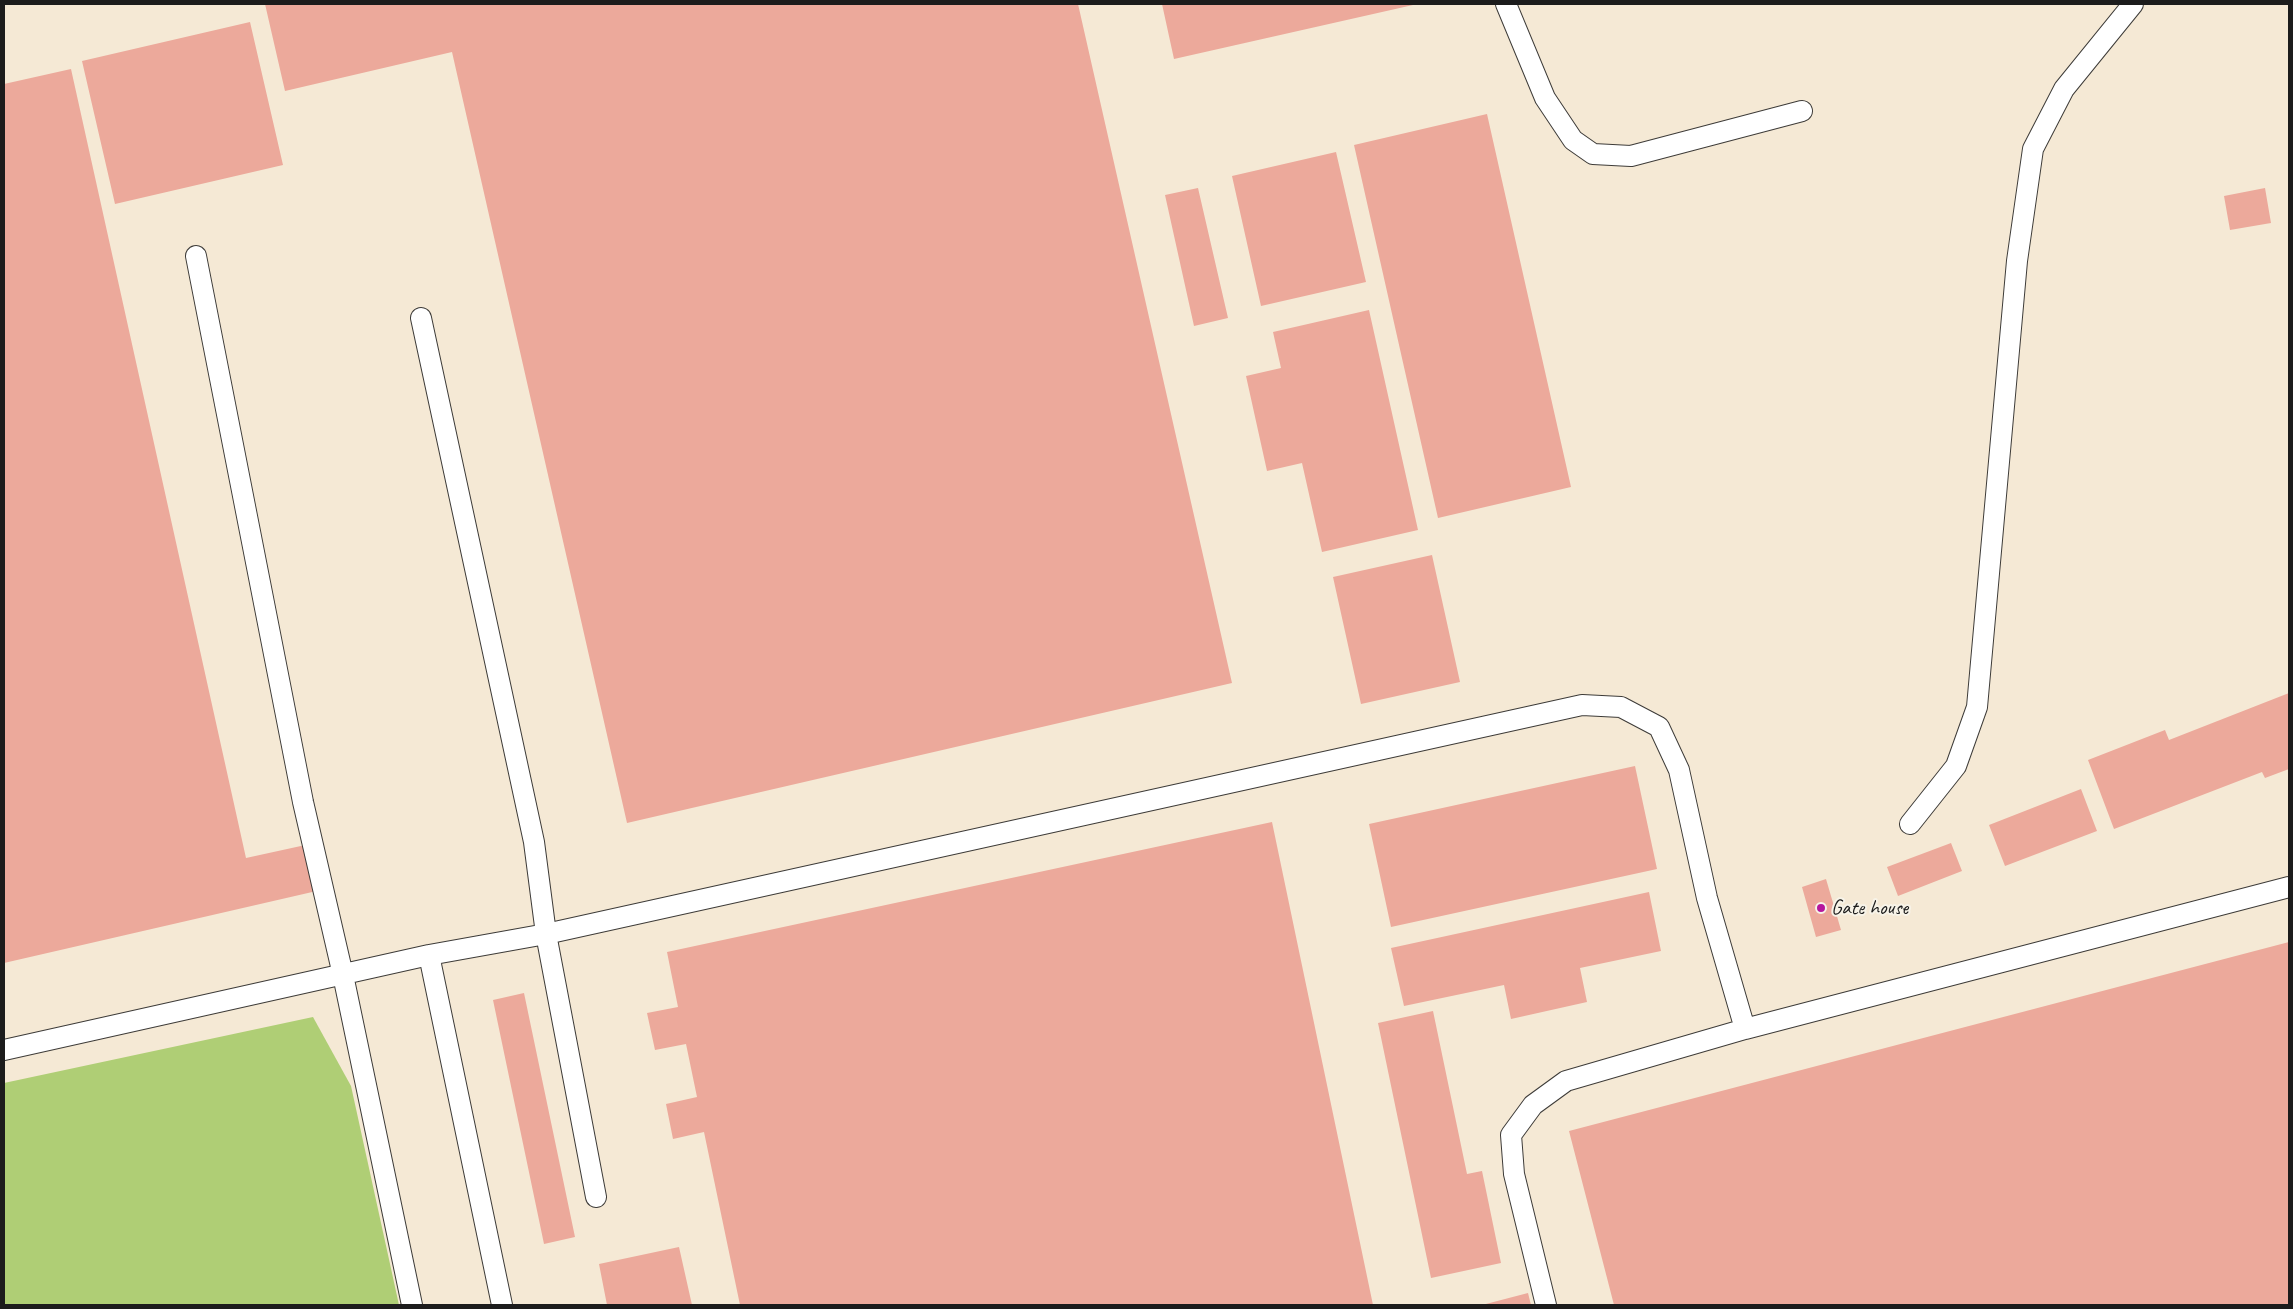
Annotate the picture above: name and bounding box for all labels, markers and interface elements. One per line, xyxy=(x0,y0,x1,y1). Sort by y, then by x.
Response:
place label: Gate house xyxy=(1831,895,1908,921)
marker: Gate house xyxy=(1815,902,1827,914)

